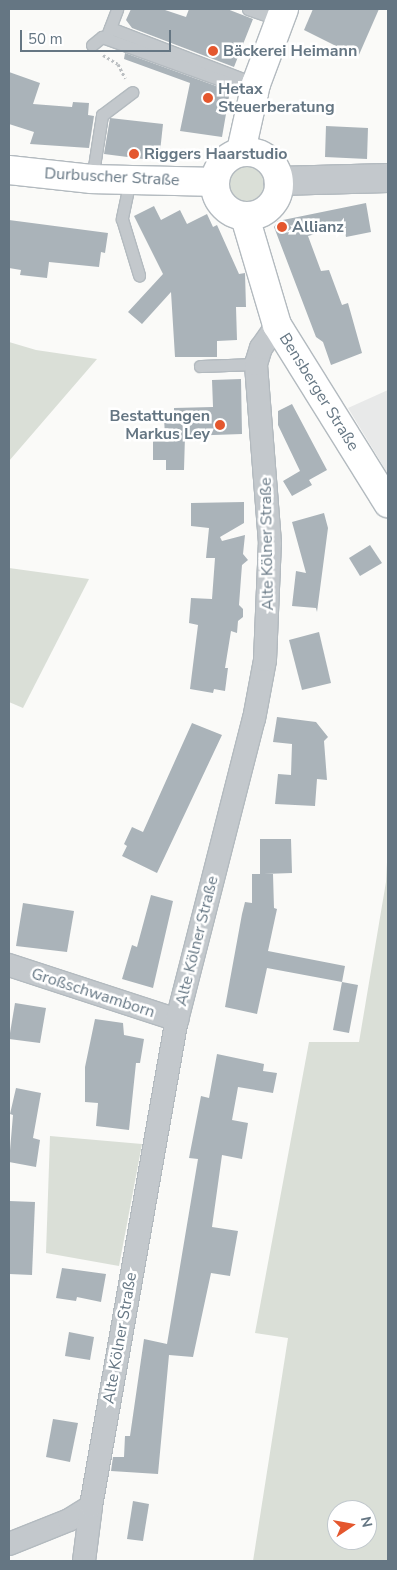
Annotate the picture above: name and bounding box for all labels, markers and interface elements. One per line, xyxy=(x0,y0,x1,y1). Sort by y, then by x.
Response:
scale bar xyxy=(22,20,174,52)
text: 50 m xyxy=(28,29,63,49)
place label: Bäckerei Heimann xyxy=(223,41,357,61)
marker: Bäckerei Heimann xyxy=(207,45,219,57)
place label: Hetax Steuerberatung xyxy=(218,79,335,117)
marker: Hetax Steuerberatung xyxy=(202,92,214,104)
place label: Riggers Haarstudio xyxy=(144,144,287,164)
marker: Riggers Haarstudio xyxy=(128,148,140,160)
street label: Durbuscher Straße xyxy=(44,164,180,190)
place label: Allianz xyxy=(292,217,344,237)
marker: Allianz xyxy=(276,221,288,233)
street label: Bensberger Straße xyxy=(275,330,363,454)
place label: Bestattungen Markus Ley xyxy=(110,406,210,444)
marker: Bestattungen Markus Ley xyxy=(214,419,226,431)
street label: Alte Kölner Straße xyxy=(256,477,278,611)
street label: Alte Kölner Straße xyxy=(172,874,222,1008)
street label: Großschwamborn xyxy=(29,964,157,1022)
street label: Alte Kölner Straße xyxy=(99,1271,141,1405)
north arrow xyxy=(327,1500,377,1550)
text: N xyxy=(356,1515,377,1529)

